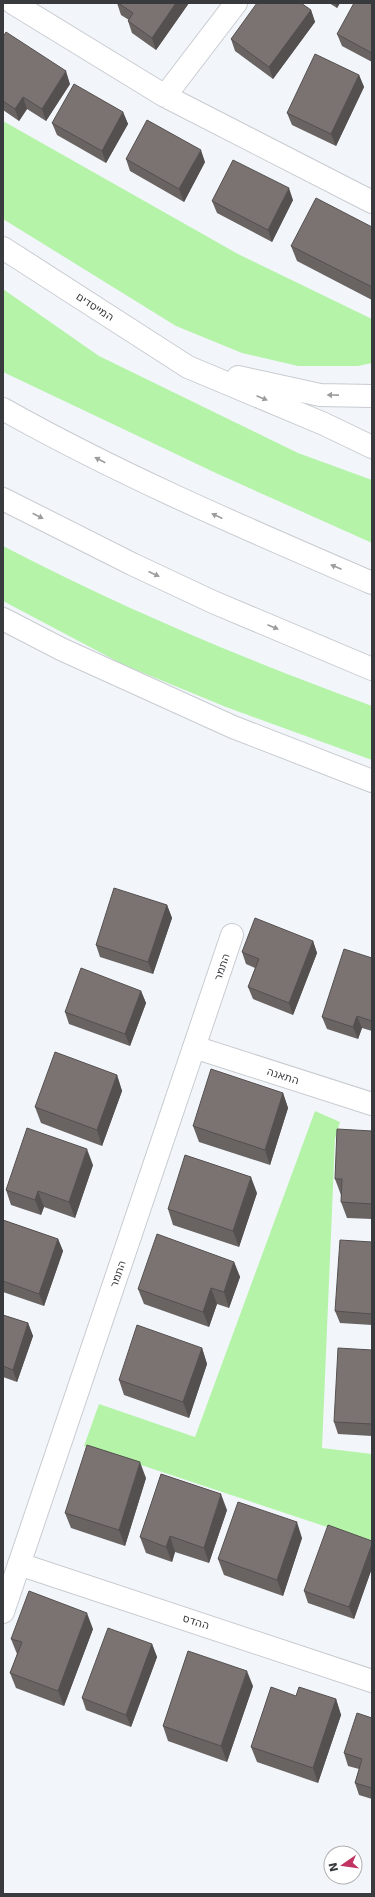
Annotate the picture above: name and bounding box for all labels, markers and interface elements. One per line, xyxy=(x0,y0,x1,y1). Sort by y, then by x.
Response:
street label: המייסדים xyxy=(74,290,116,324)
one-way arrow xyxy=(326,392,339,398)
one-way arrow xyxy=(257,395,268,401)
one-way arrow xyxy=(94,456,105,463)
one-way arrow xyxy=(32,513,43,520)
one-way arrow xyxy=(211,513,222,519)
one-way arrow xyxy=(330,564,342,570)
one-way arrow xyxy=(148,571,160,577)
one-way arrow xyxy=(267,623,279,630)
street label: התמר xyxy=(211,952,233,982)
street label: התאנה xyxy=(265,1065,301,1087)
street label: התמר xyxy=(107,1259,129,1289)
street label: ההדס xyxy=(181,1612,211,1632)
north arrow xyxy=(323,1845,363,1885)
text: N xyxy=(326,1861,341,1873)

